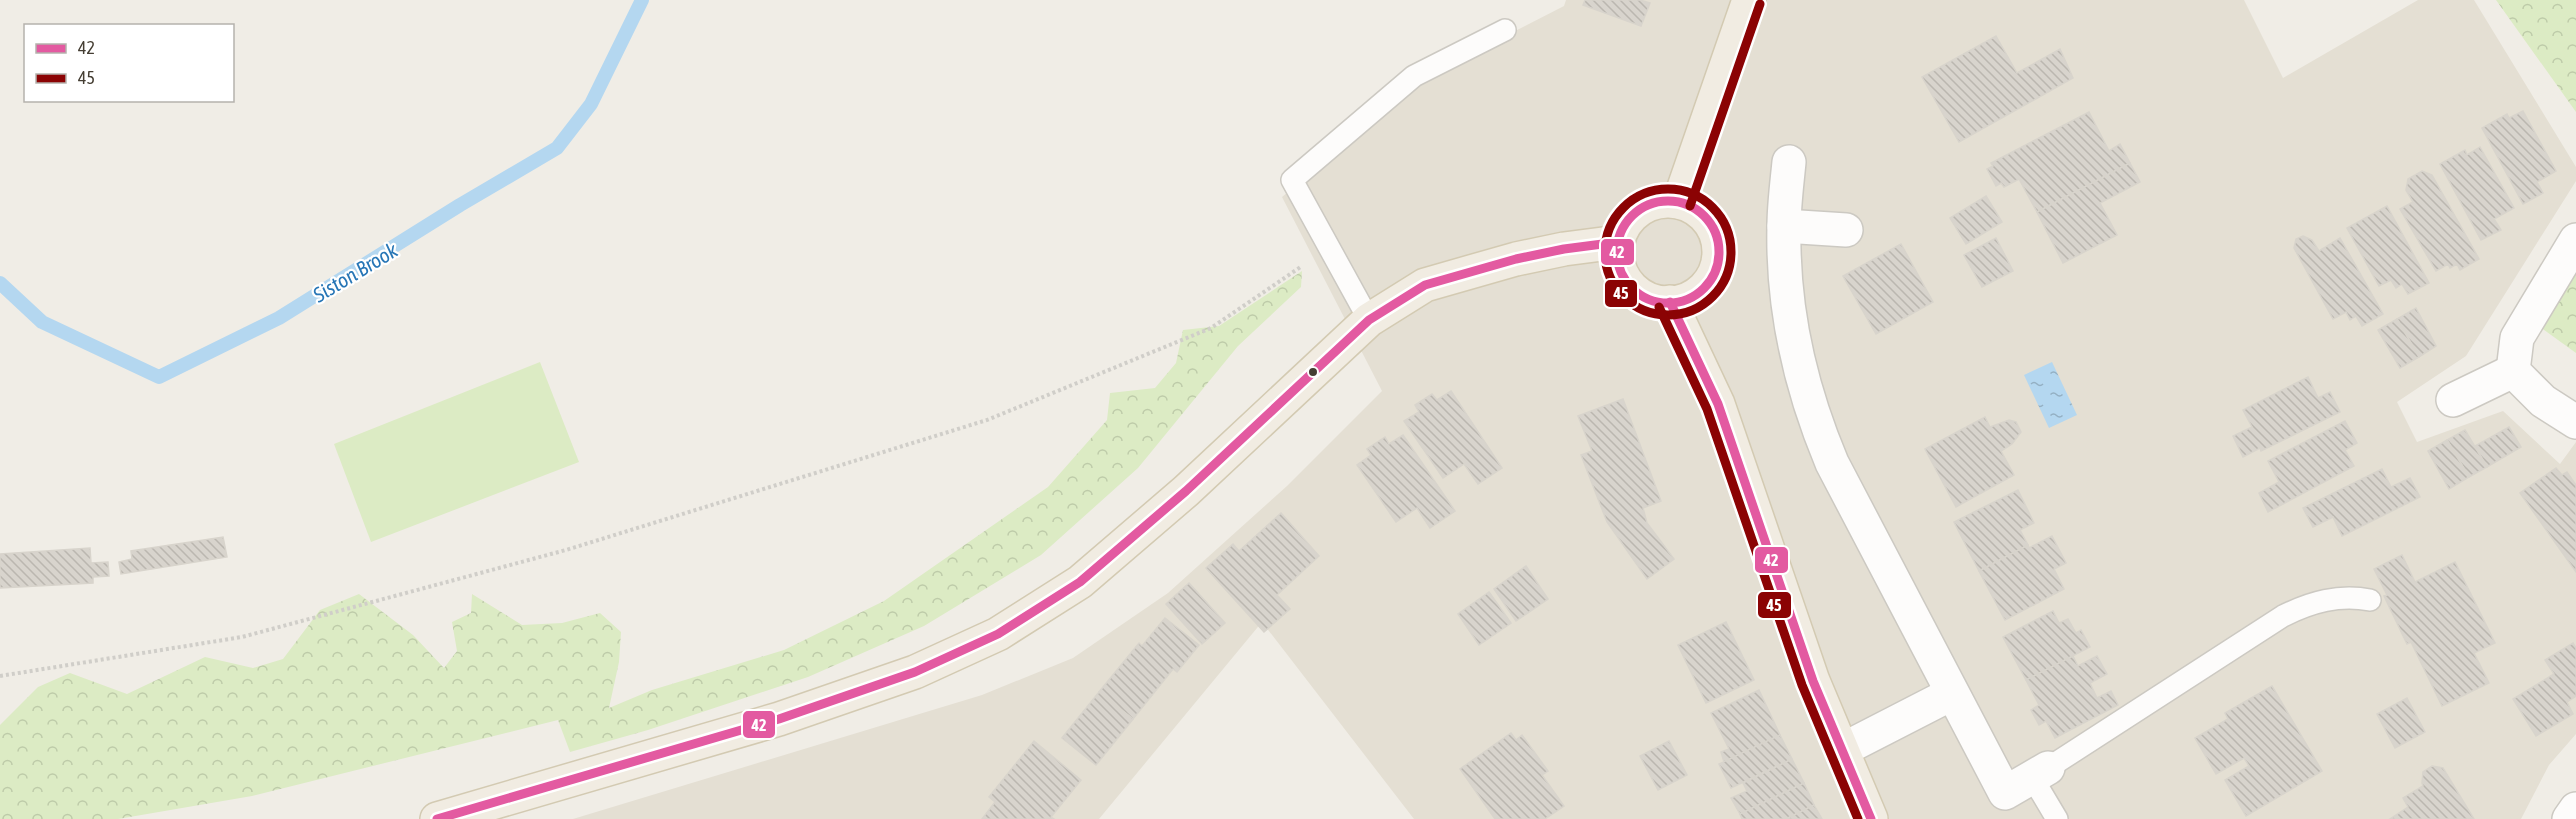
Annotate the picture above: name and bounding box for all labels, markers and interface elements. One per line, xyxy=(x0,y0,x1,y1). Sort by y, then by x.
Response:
legend xyxy=(24,24,234,102)
text: 42 xyxy=(78,37,95,58)
text: 45 xyxy=(78,67,95,88)
water label: Siston Brook xyxy=(308,237,402,307)
line badge: 42 xyxy=(1600,238,1635,266)
text: 42 xyxy=(1608,243,1625,261)
line badge: 45 xyxy=(1604,279,1638,308)
text: 45 xyxy=(1612,284,1629,302)
unlabelled marker xyxy=(1307,366,1319,378)
line badge: 42 xyxy=(1754,546,1789,574)
text: 42 xyxy=(1762,551,1779,569)
line badge: 45 xyxy=(1757,591,1792,619)
text: 45 xyxy=(1765,596,1782,614)
line badge: 42 xyxy=(742,710,776,739)
text: 42 xyxy=(750,716,767,734)

